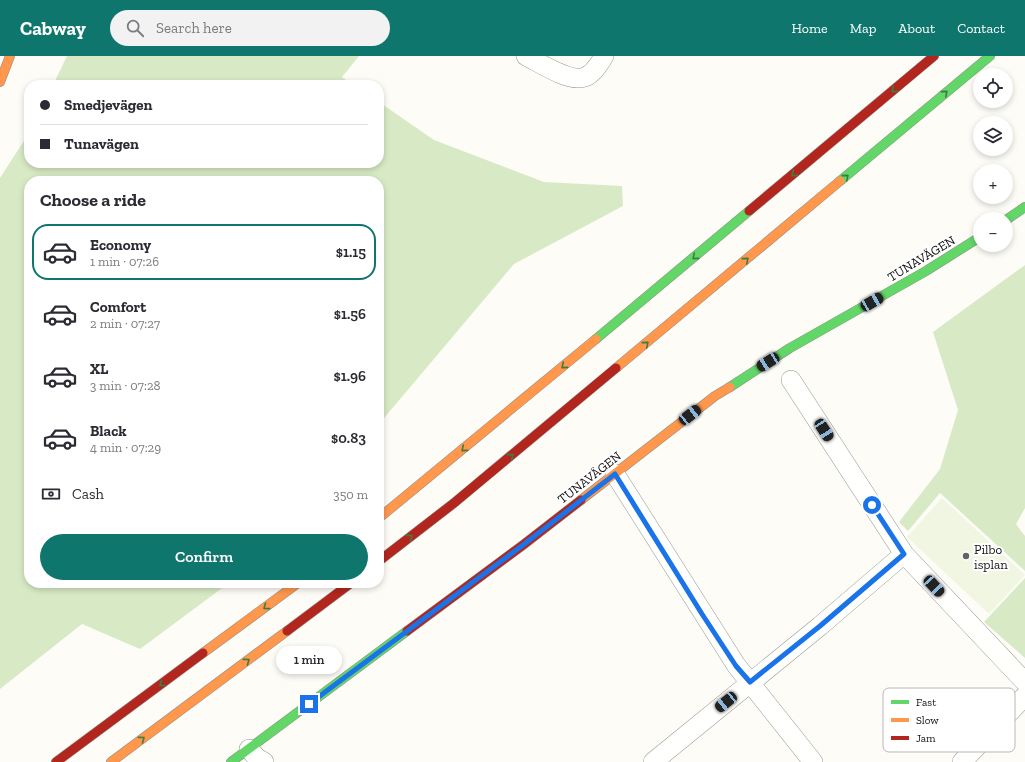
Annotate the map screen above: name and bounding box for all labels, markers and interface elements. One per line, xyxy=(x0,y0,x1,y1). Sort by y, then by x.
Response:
search box xyxy=(110,10,390,46)
text: Cabway xyxy=(20,17,86,40)
icon: search xyxy=(124,17,146,39)
text: Search here xyxy=(156,19,232,37)
text: Home xyxy=(792,20,828,37)
text: Map xyxy=(850,20,876,37)
text: About xyxy=(898,20,935,37)
text: Contact xyxy=(957,20,1005,37)
map controls xyxy=(973,68,1013,252)
button: locate xyxy=(973,68,1013,108)
one-way arrow xyxy=(891,86,898,93)
one-way arrow xyxy=(941,91,948,98)
text: Smedjevägen xyxy=(64,96,152,114)
button: layers xyxy=(973,116,1013,156)
text: Tunavägen xyxy=(64,135,139,153)
button: + xyxy=(973,164,1013,204)
one-way arrow xyxy=(791,169,799,176)
one-way arrow xyxy=(841,174,848,181)
text: Choose a ride xyxy=(40,189,146,211)
button: − xyxy=(973,212,1013,252)
street label: TUNAVÄGEN xyxy=(885,232,958,284)
icon: car xyxy=(42,234,78,270)
text: Economy xyxy=(90,236,151,254)
text: $1.15 xyxy=(336,243,366,261)
one-way arrow xyxy=(692,253,699,260)
text: 1 min · 07:26 xyxy=(90,254,159,269)
one-way arrow xyxy=(741,258,749,265)
car xyxy=(859,291,885,313)
icon: car xyxy=(42,296,78,332)
text: Comfort xyxy=(90,298,146,316)
text: $1.56 xyxy=(334,305,366,323)
text: 2 min · 07:27 xyxy=(90,316,160,331)
one-way arrow xyxy=(642,341,649,348)
car xyxy=(755,351,781,373)
icon: car xyxy=(42,358,78,394)
text: XL xyxy=(90,360,108,378)
one-way arrow xyxy=(562,362,569,369)
text: $1.96 xyxy=(333,367,366,385)
text: 3 min · 07:28 xyxy=(90,378,161,393)
car xyxy=(677,403,703,427)
car xyxy=(812,417,836,443)
icon: car xyxy=(42,420,78,456)
text: Black xyxy=(90,422,127,440)
text: $0.83 xyxy=(331,429,366,447)
text: 4 min · 07:29 xyxy=(90,440,161,455)
one-way arrow xyxy=(462,444,469,451)
street label: TUNAVÄGEN xyxy=(555,448,624,507)
one-way arrow xyxy=(507,453,514,460)
icon: cash xyxy=(40,483,62,505)
text: Cash xyxy=(72,485,104,503)
text: 350 m xyxy=(333,487,368,502)
route start xyxy=(863,496,881,514)
button: Confirm xyxy=(40,534,368,580)
one-way arrow xyxy=(405,535,412,542)
place label: Pilbo isplan xyxy=(974,542,1008,572)
marker: Pilbo isplan xyxy=(961,551,971,561)
car xyxy=(921,573,947,599)
one-way arrow xyxy=(264,602,271,609)
callout: 1 min xyxy=(276,646,342,674)
text: 1 min xyxy=(294,652,324,667)
one-way arrow xyxy=(242,659,249,666)
one-way arrow xyxy=(159,679,166,687)
legend xyxy=(883,688,1015,752)
car xyxy=(713,690,739,714)
route end xyxy=(300,695,318,713)
text: Fast xyxy=(916,696,937,709)
text: Slow xyxy=(916,714,939,727)
text: Jam xyxy=(916,732,936,745)
one-way arrow xyxy=(138,736,145,744)

